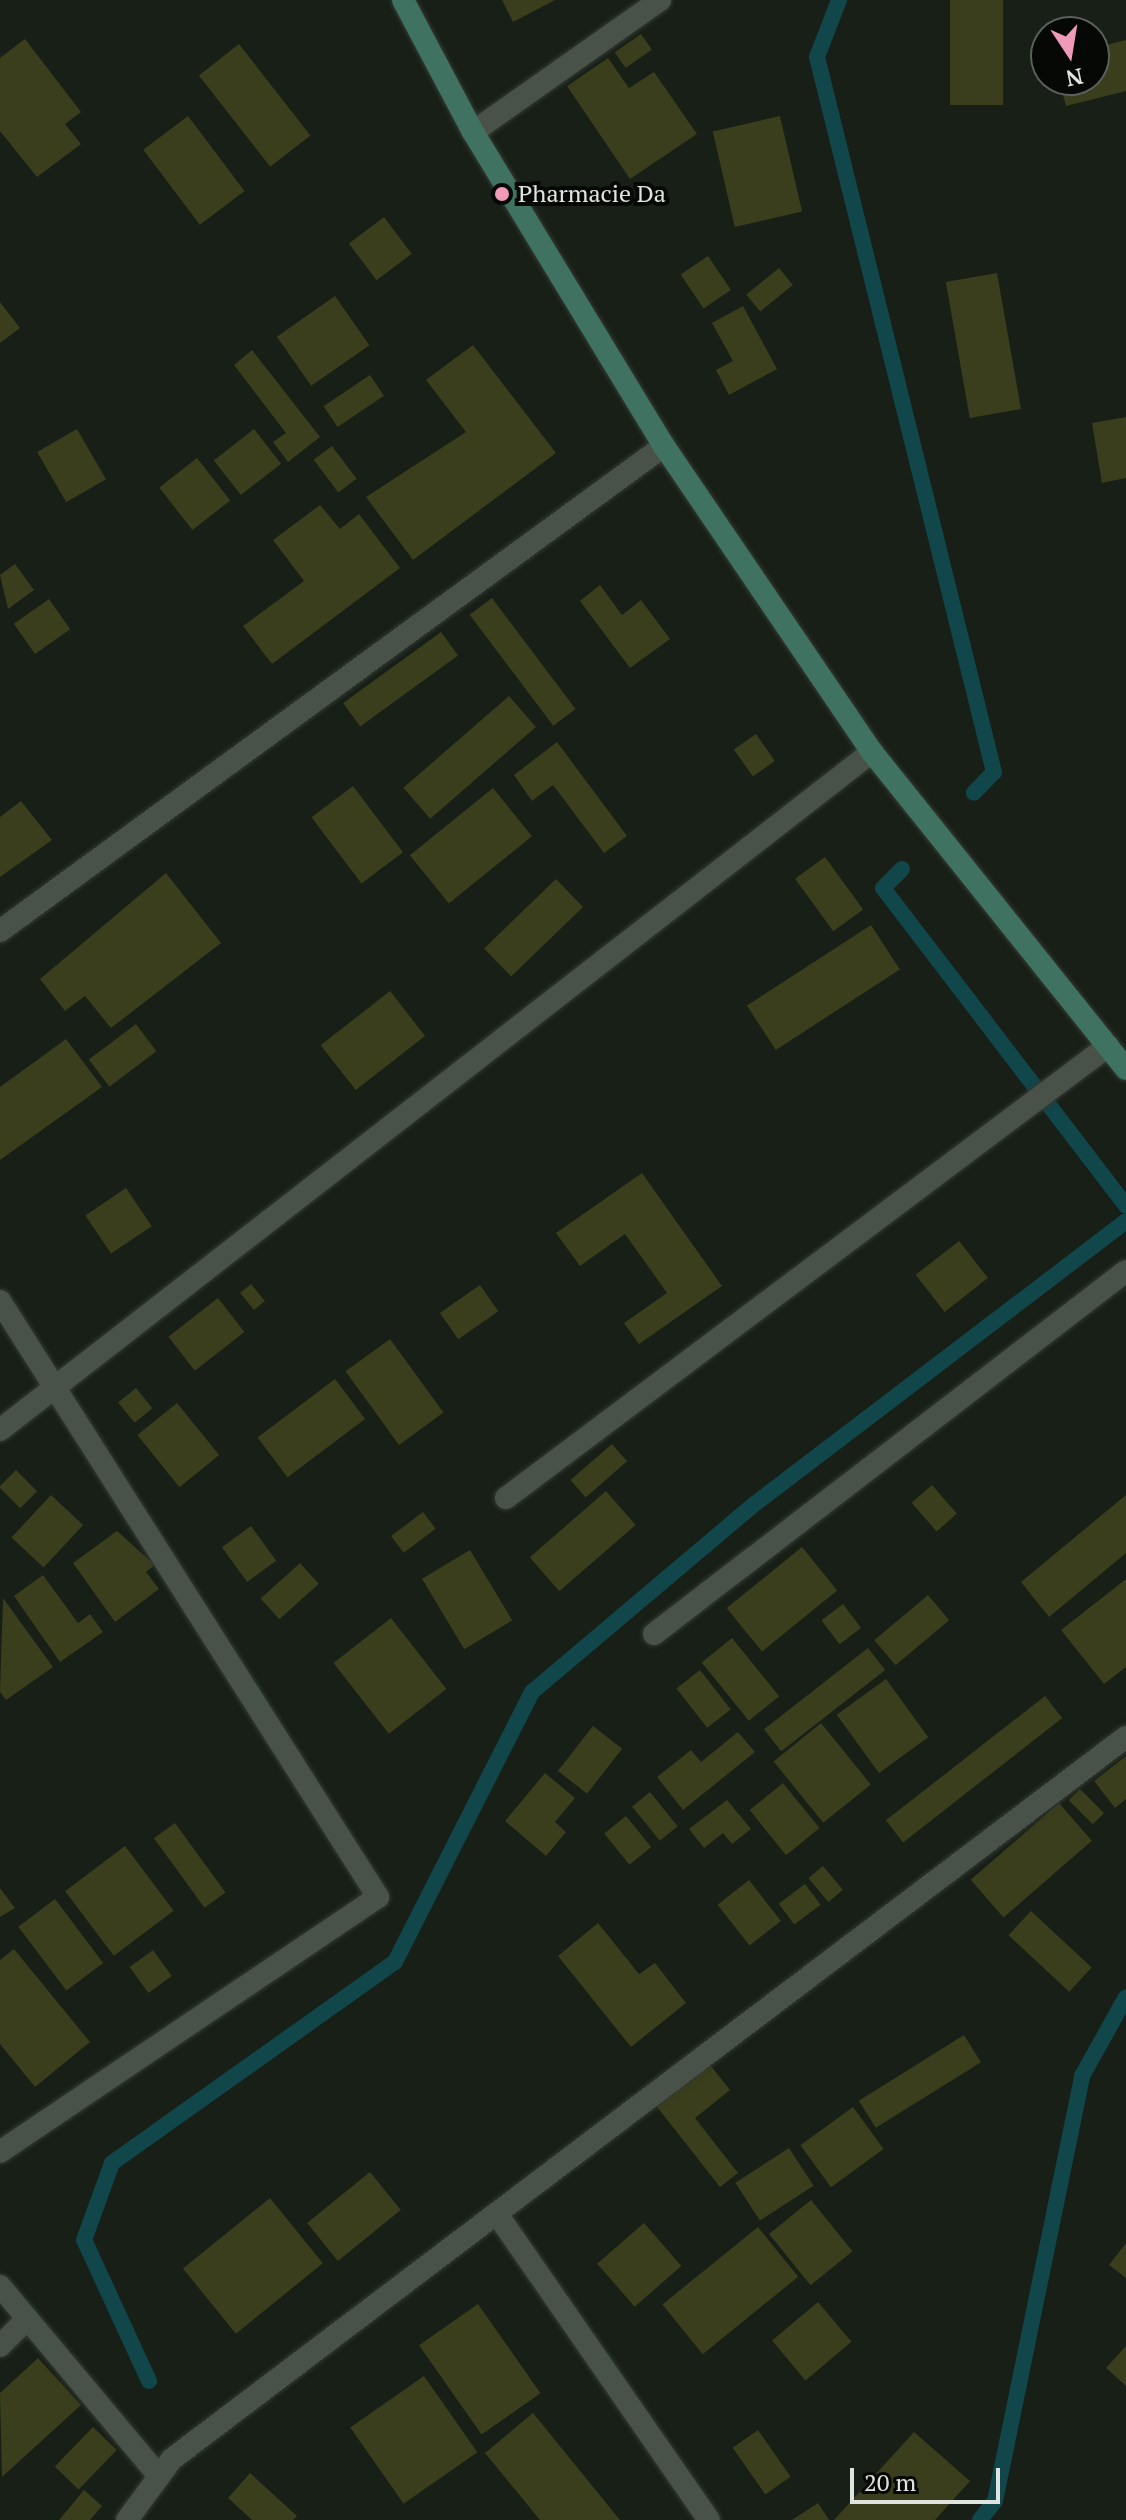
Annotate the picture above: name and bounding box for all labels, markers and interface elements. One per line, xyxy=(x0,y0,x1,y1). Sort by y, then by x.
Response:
north arrow xyxy=(1030,16,1110,96)
text: N xyxy=(1064,62,1086,94)
place label: Pharmacie Da xyxy=(518,180,666,208)
marker: Pharmacie Da xyxy=(493,185,511,203)
scale bar xyxy=(854,2452,1004,2502)
text: 20 m xyxy=(864,2466,916,2498)

